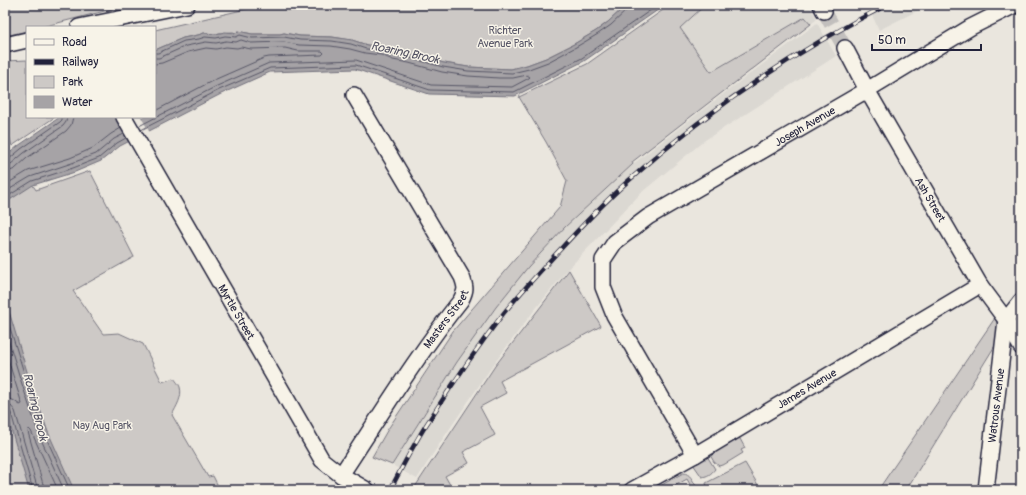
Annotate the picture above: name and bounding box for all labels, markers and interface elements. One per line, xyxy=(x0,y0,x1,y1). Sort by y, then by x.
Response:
park label: Richter Avenue Park xyxy=(477,24,533,50)
legend xyxy=(26,26,156,118)
scale bar xyxy=(872,26,981,52)
text: 50 m xyxy=(878,33,906,48)
text: Road xyxy=(62,35,87,50)
water label: Roaring Brook xyxy=(369,38,441,68)
text: Railway xyxy=(62,55,98,70)
text: Park xyxy=(62,75,83,90)
text: Water xyxy=(62,95,93,110)
street label: Joseph Avenue xyxy=(772,103,838,149)
street label: Ash Street xyxy=(912,175,949,225)
street label: Myrtle Street xyxy=(216,282,258,342)
street label: Masters Street xyxy=(420,288,471,351)
street label: James Avenue xyxy=(775,365,839,411)
street label: Watrous Avenue xyxy=(985,367,1007,444)
water label: Roaring Brook xyxy=(19,371,51,443)
park label: Nay Aug Park xyxy=(72,419,132,432)

